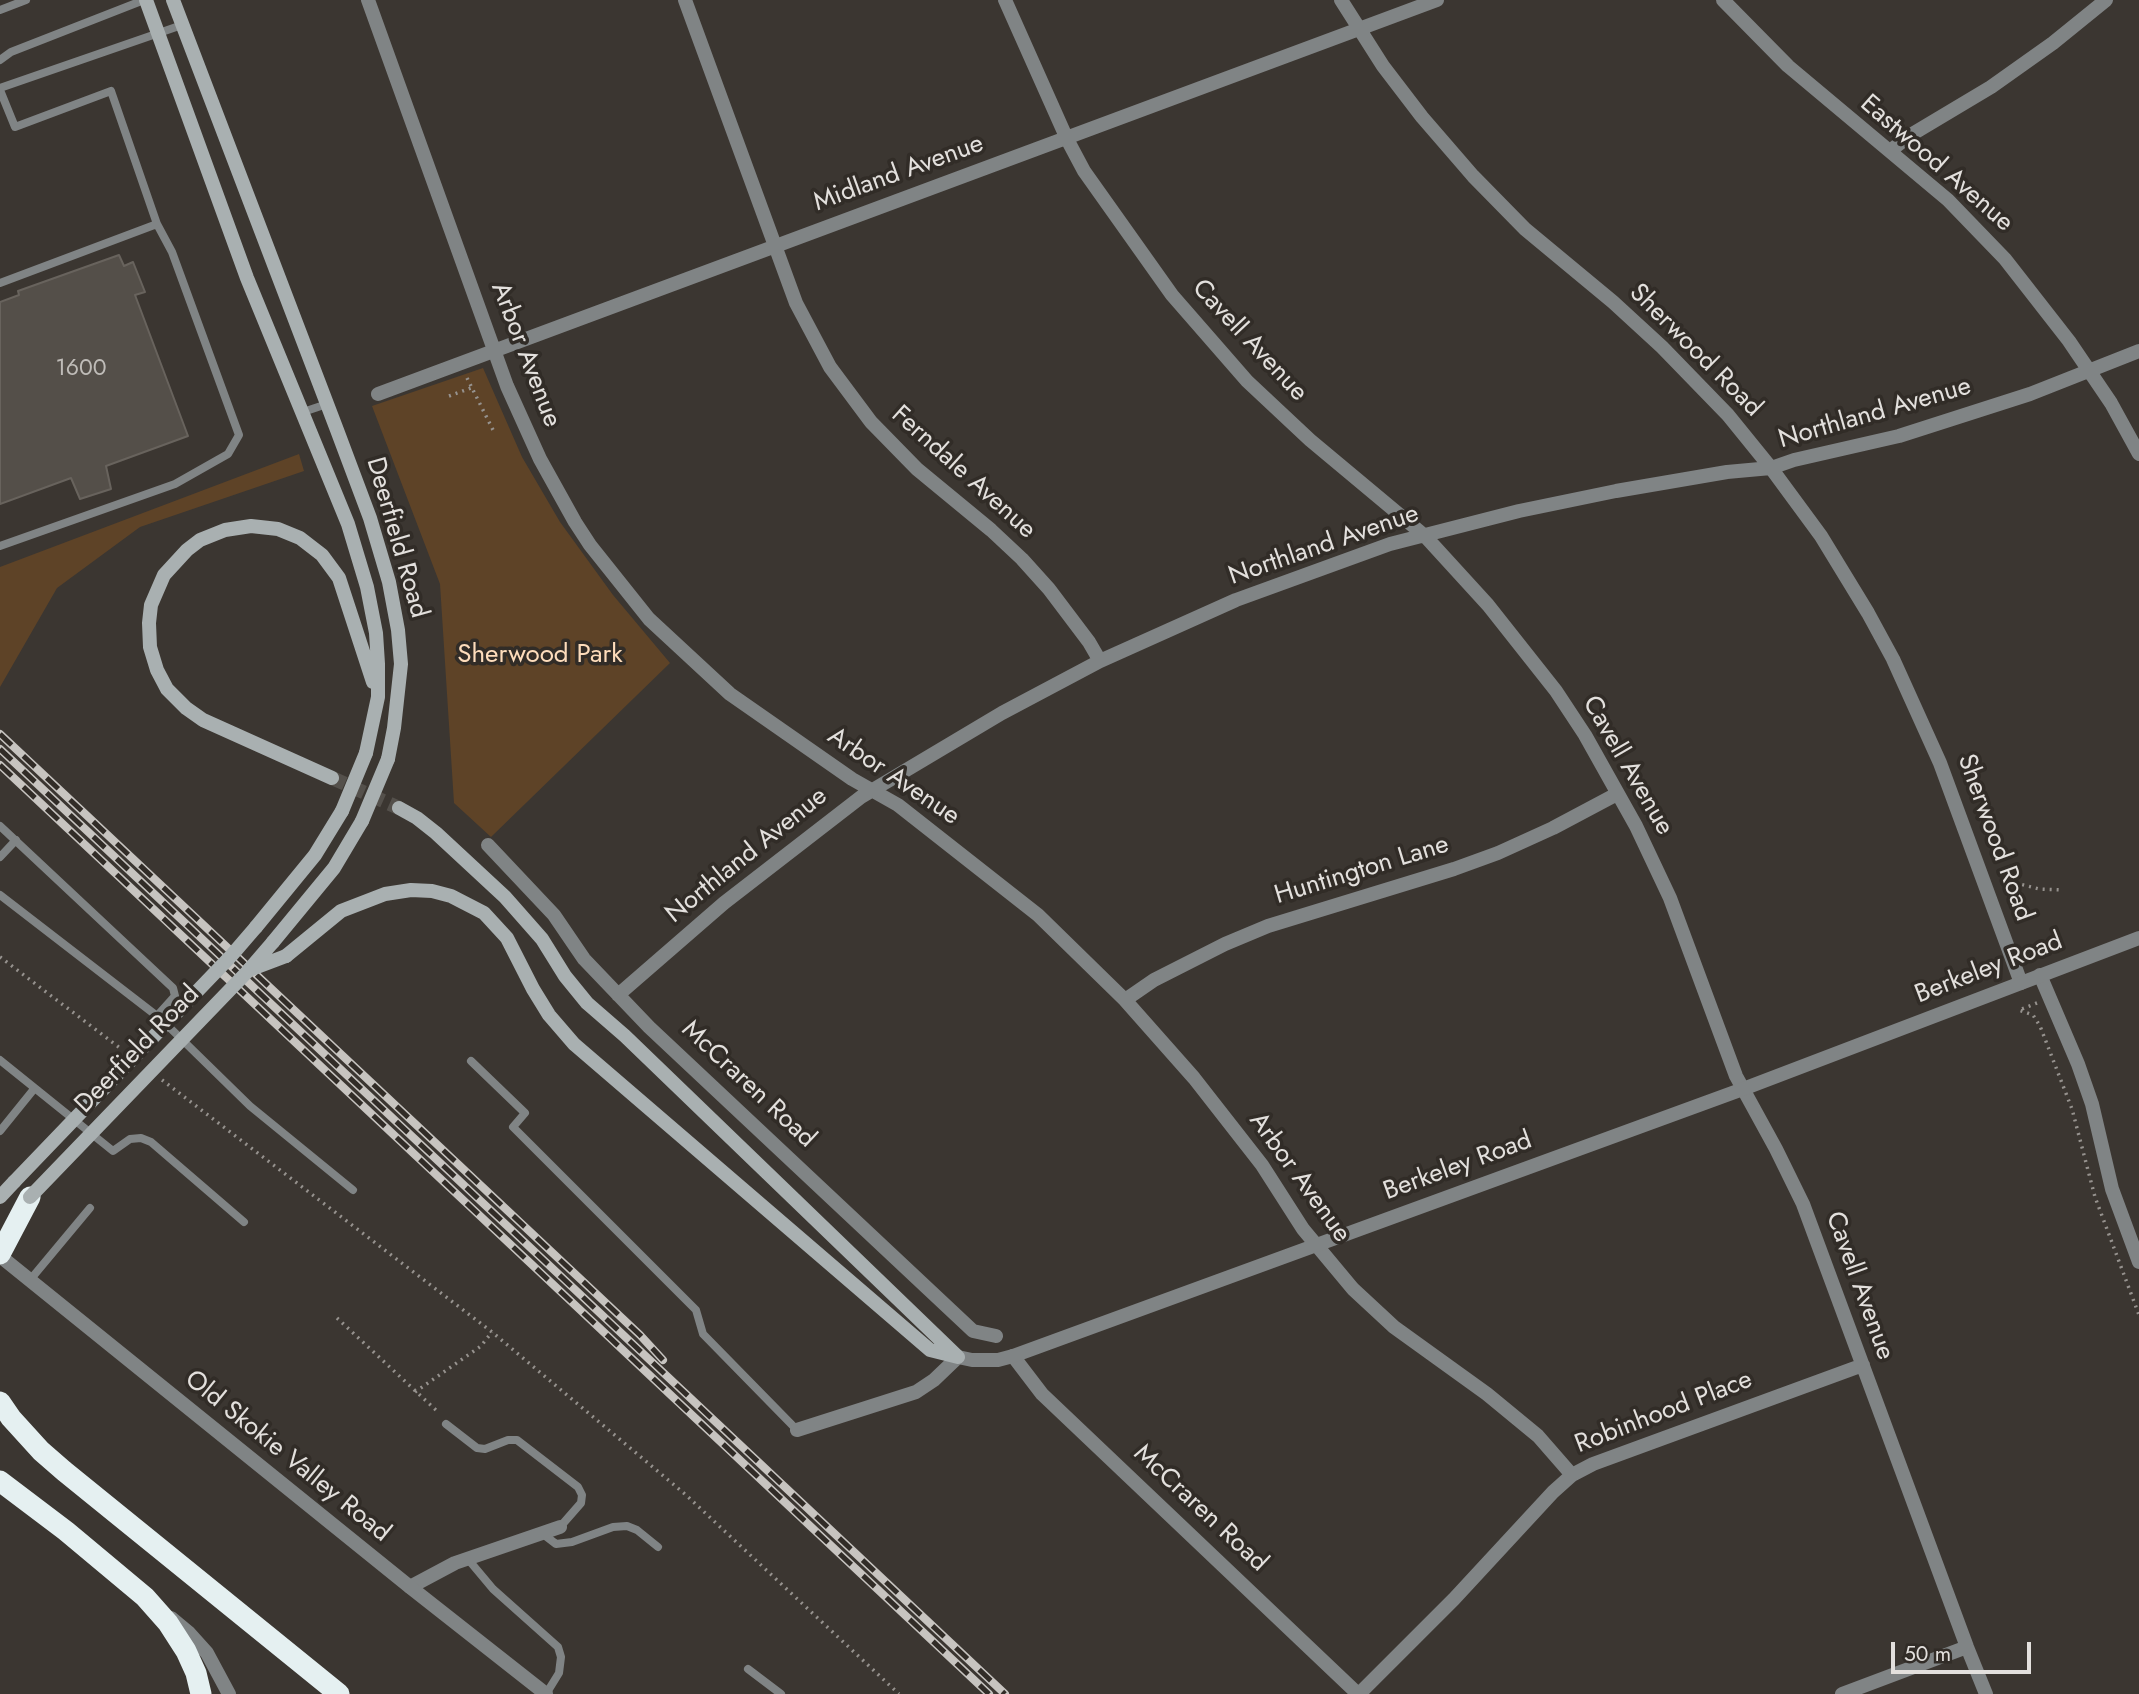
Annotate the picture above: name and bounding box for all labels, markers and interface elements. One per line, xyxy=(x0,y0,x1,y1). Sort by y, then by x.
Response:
street label: Eastwood Avenue xyxy=(1853,89,2019,239)
street label: Midland Avenue xyxy=(810,129,988,219)
street label: Cavell Avenue xyxy=(1185,274,1313,408)
street label: Arbor Avenue xyxy=(483,278,567,432)
street label: Sherwood Road xyxy=(1622,278,1768,424)
house number: 1600 xyxy=(55,355,107,383)
street label: Northland Avenue xyxy=(1775,372,1975,456)
street label: Ferndale Avenue xyxy=(884,400,1042,546)
street label: Deerfield Road xyxy=(358,454,434,622)
street label: Northland Avenue xyxy=(1225,499,1423,593)
park label: Sherwood Park xyxy=(457,640,623,672)
street label: Cavell Avenue xyxy=(1575,691,1679,841)
street label: Arbor Avenue xyxy=(821,721,965,833)
street label: Sherwood Road xyxy=(1949,750,2039,926)
street label: Northland Avenue xyxy=(660,781,834,931)
street label: Huntington Lane xyxy=(1271,830,1453,912)
street label: Berkeley Road xyxy=(1911,927,2067,1011)
street label: Deerfield Road xyxy=(69,980,207,1120)
street label: McCraren Road xyxy=(674,1015,822,1155)
street label: Arbor Avenue xyxy=(1241,1107,1357,1249)
street label: Berkeley Road xyxy=(1380,1126,1536,1208)
street label: Cavell Avenue xyxy=(1818,1208,1900,1364)
street label: Old Skokie Valley Road xyxy=(178,1365,396,1549)
street label: Robinhood Place xyxy=(1571,1365,1757,1461)
street label: McCraren Road xyxy=(1126,1439,1274,1579)
scale bar xyxy=(1894,1628,2034,1672)
text: 50 m xyxy=(1904,1639,1951,1669)

